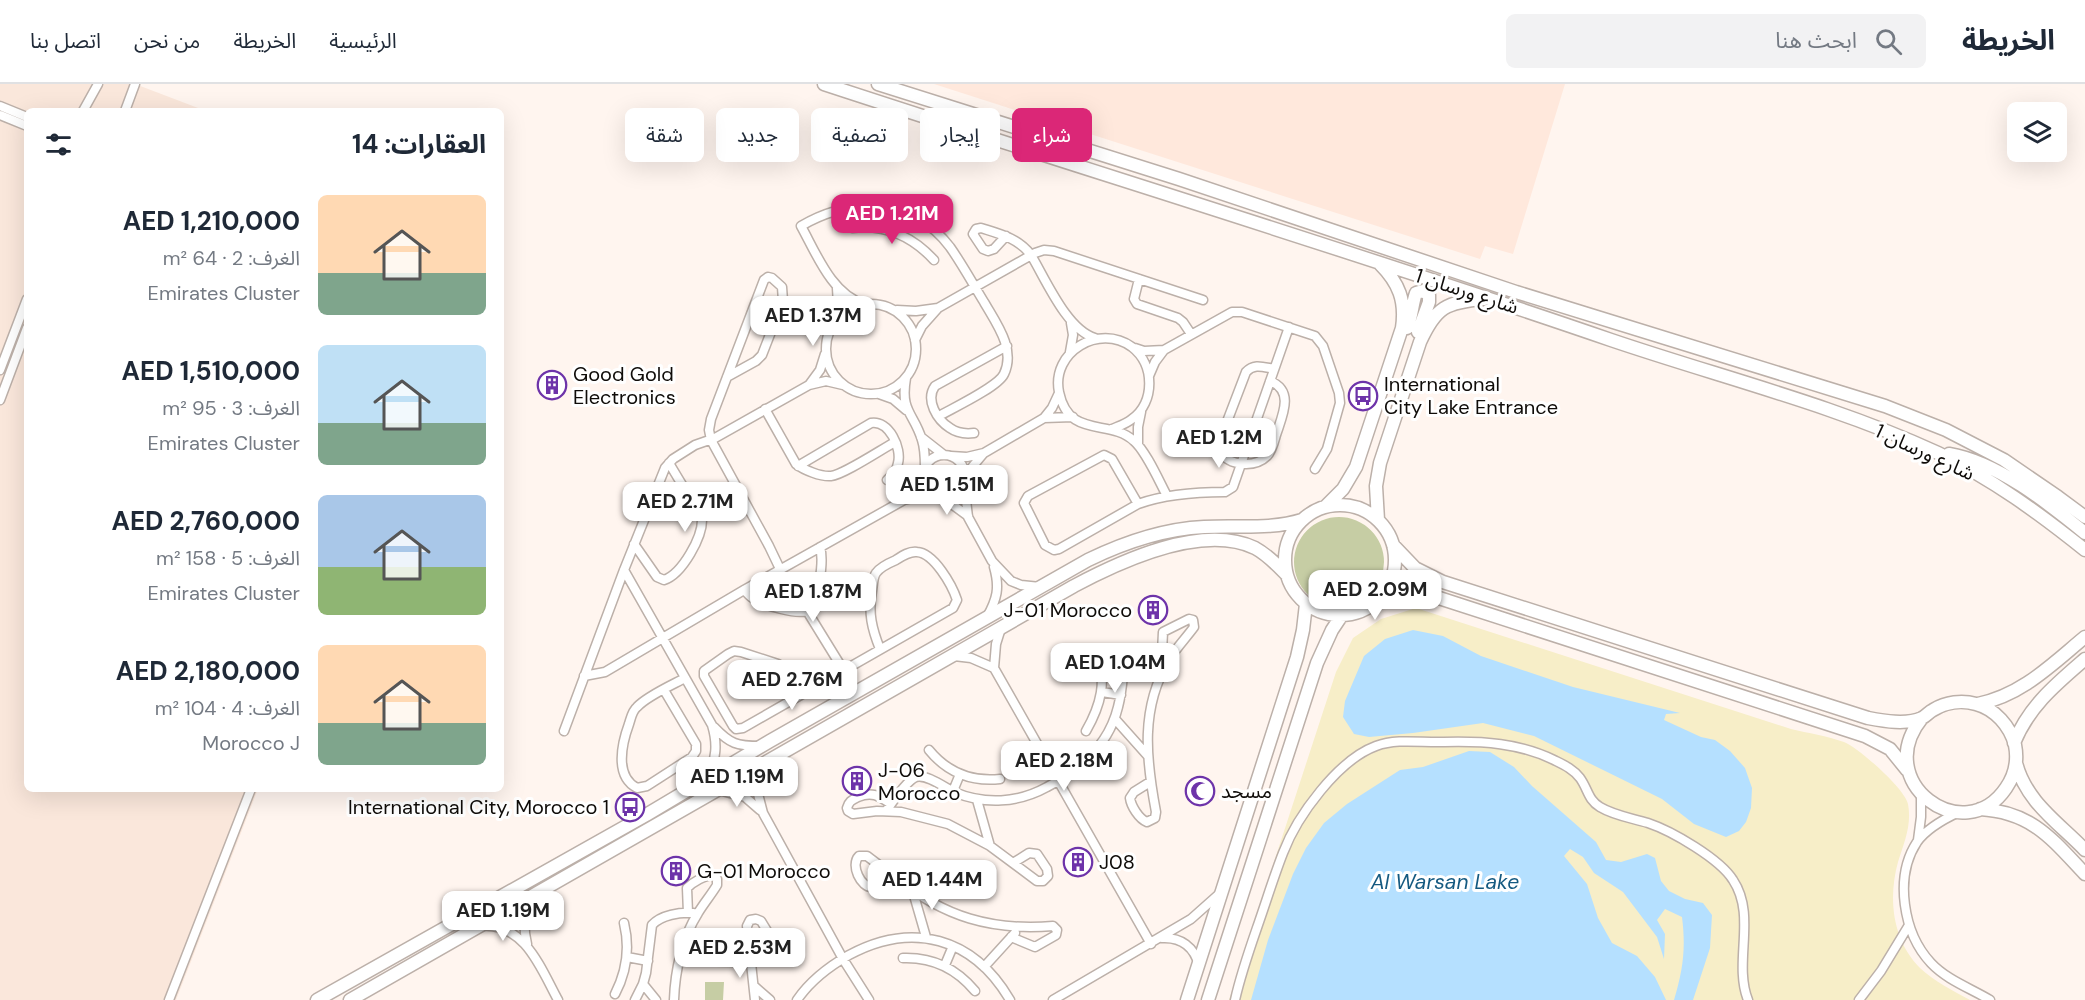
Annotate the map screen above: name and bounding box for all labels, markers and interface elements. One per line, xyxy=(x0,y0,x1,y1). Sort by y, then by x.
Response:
search box xyxy=(1506,14,1926,68)
text: الخريطة xyxy=(1962,22,2055,59)
icon: search xyxy=(1872,25,1905,58)
text: ابحث هنا xyxy=(1775,26,1857,55)
text: اتصل بنا xyxy=(30,27,101,55)
text: من نحن xyxy=(134,27,200,55)
text: الخريطة xyxy=(233,27,296,55)
text: الرئيسية xyxy=(329,27,397,55)
map controls xyxy=(2007,102,2067,162)
button: layers xyxy=(2007,102,2067,162)
chip: شقة xyxy=(625,108,704,162)
chip: جديد xyxy=(716,108,799,162)
chip: تصفية xyxy=(811,108,908,162)
chip: إيجار xyxy=(920,108,1000,162)
chip: شراء xyxy=(1012,108,1092,162)
text: العقارات: 14 xyxy=(352,127,486,161)
icon: filters xyxy=(42,128,75,161)
pin: AED 1.21M xyxy=(823,194,961,245)
text: AED 1.21M xyxy=(845,200,939,226)
text: AED 1,210,000 xyxy=(123,204,300,238)
icon: home xyxy=(366,219,438,291)
text: الغرف: 2 · 64 m² xyxy=(163,245,300,271)
street label: شارع ورسان 1 xyxy=(1412,262,1522,322)
text: Emirates Cluster xyxy=(148,280,300,306)
pin: AED 1.37M xyxy=(744,296,882,347)
text: AED 1.37M xyxy=(764,302,862,328)
text: AED 1,510,000 xyxy=(122,354,300,388)
place label: Good Gold Electronics xyxy=(573,361,676,410)
icon: home xyxy=(366,369,438,441)
building icon: Good Gold Electronics xyxy=(536,369,568,401)
place label: International City Lake Entrance xyxy=(1384,371,1558,420)
bus stop icon: International City Lake Entrance xyxy=(1347,380,1379,412)
text: الغرف: 3 · 95 m² xyxy=(162,395,300,421)
pin: AED 1.2M xyxy=(1157,418,1281,469)
street label: شارع ورسان 1 xyxy=(1870,418,1979,488)
text: AED 1.2M xyxy=(1176,424,1262,450)
text: Emirates Cluster xyxy=(148,430,300,456)
pin: AED 1.51M xyxy=(878,465,1016,516)
text: AED 1.51M xyxy=(900,471,994,497)
pin: AED 2.71M xyxy=(616,482,754,533)
text: AED 2.71M xyxy=(637,488,733,514)
text: AED 2,760,000 xyxy=(112,504,300,538)
icon: home xyxy=(366,519,438,591)
text: الغرف: 5 · 158 m² xyxy=(156,545,300,571)
pin: AED 2.09M xyxy=(1306,570,1444,621)
pin: AED 1.87M xyxy=(744,572,882,623)
text: AED 2.09M xyxy=(1323,576,1427,602)
text: AED 1.87M xyxy=(764,578,862,604)
text: Emirates Cluster xyxy=(148,580,300,606)
building icon: J-01 Morocco xyxy=(1137,594,1169,626)
place label: J-01 Morocco xyxy=(1004,597,1132,623)
pin: AED 1.04M xyxy=(1046,643,1184,694)
text: AED 1.04M xyxy=(1065,649,1166,675)
text: AED 2,180,000 xyxy=(116,654,300,688)
pin: AED 2.76M xyxy=(723,660,861,711)
text: AED 2.76M xyxy=(741,666,843,692)
icon: home xyxy=(366,669,438,741)
text: الغرف: 4 · 104 m² xyxy=(155,695,300,721)
text: Morocco J xyxy=(202,730,300,756)
pin: AED 2.18M xyxy=(995,741,1133,792)
text: AED 2.18M xyxy=(1015,747,1113,773)
pin: AED 1.19M xyxy=(668,757,806,808)
place label: J-06 Morocco xyxy=(878,757,960,806)
text: AED 1.19M xyxy=(690,763,784,789)
building icon: J-06 Morocco xyxy=(841,765,873,797)
mosque icon: مسجد xyxy=(1184,775,1216,807)
place label: مسجد xyxy=(1221,778,1272,804)
bus stop icon: International City, Morocco 1 xyxy=(614,791,646,823)
place label: International City, Morocco 1 xyxy=(348,794,609,820)
building icon: J08 xyxy=(1062,846,1094,878)
place label: J08 xyxy=(1099,849,1135,875)
building icon: G-01 Morocco xyxy=(660,855,692,887)
place label: G-01 Morocco xyxy=(697,858,831,884)
pin: AED 1.44M xyxy=(863,860,1001,911)
text: AED 1.44M xyxy=(882,866,982,892)
water label: Al Warsan Lake xyxy=(1370,868,1519,896)
pin: AED 1.19M xyxy=(434,891,572,942)
text: AED 1.19M xyxy=(456,897,550,923)
pin: AED 2.53M xyxy=(671,928,809,979)
text: AED 2.53M xyxy=(688,934,792,960)

